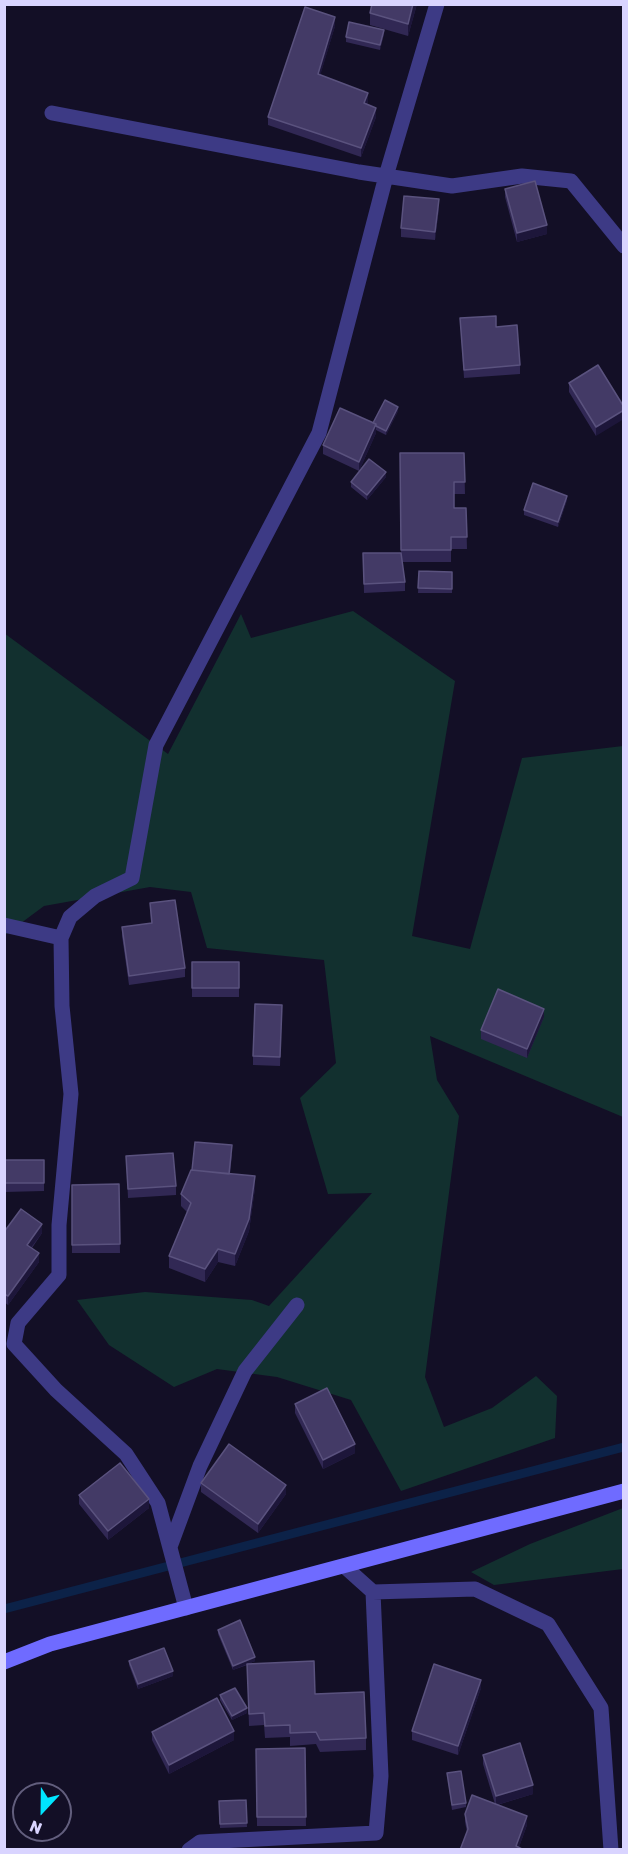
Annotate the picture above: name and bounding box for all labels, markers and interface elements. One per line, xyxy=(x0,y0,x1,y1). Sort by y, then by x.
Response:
north arrow xyxy=(12,1782,72,1842)
text: N xyxy=(27,1816,45,1838)

